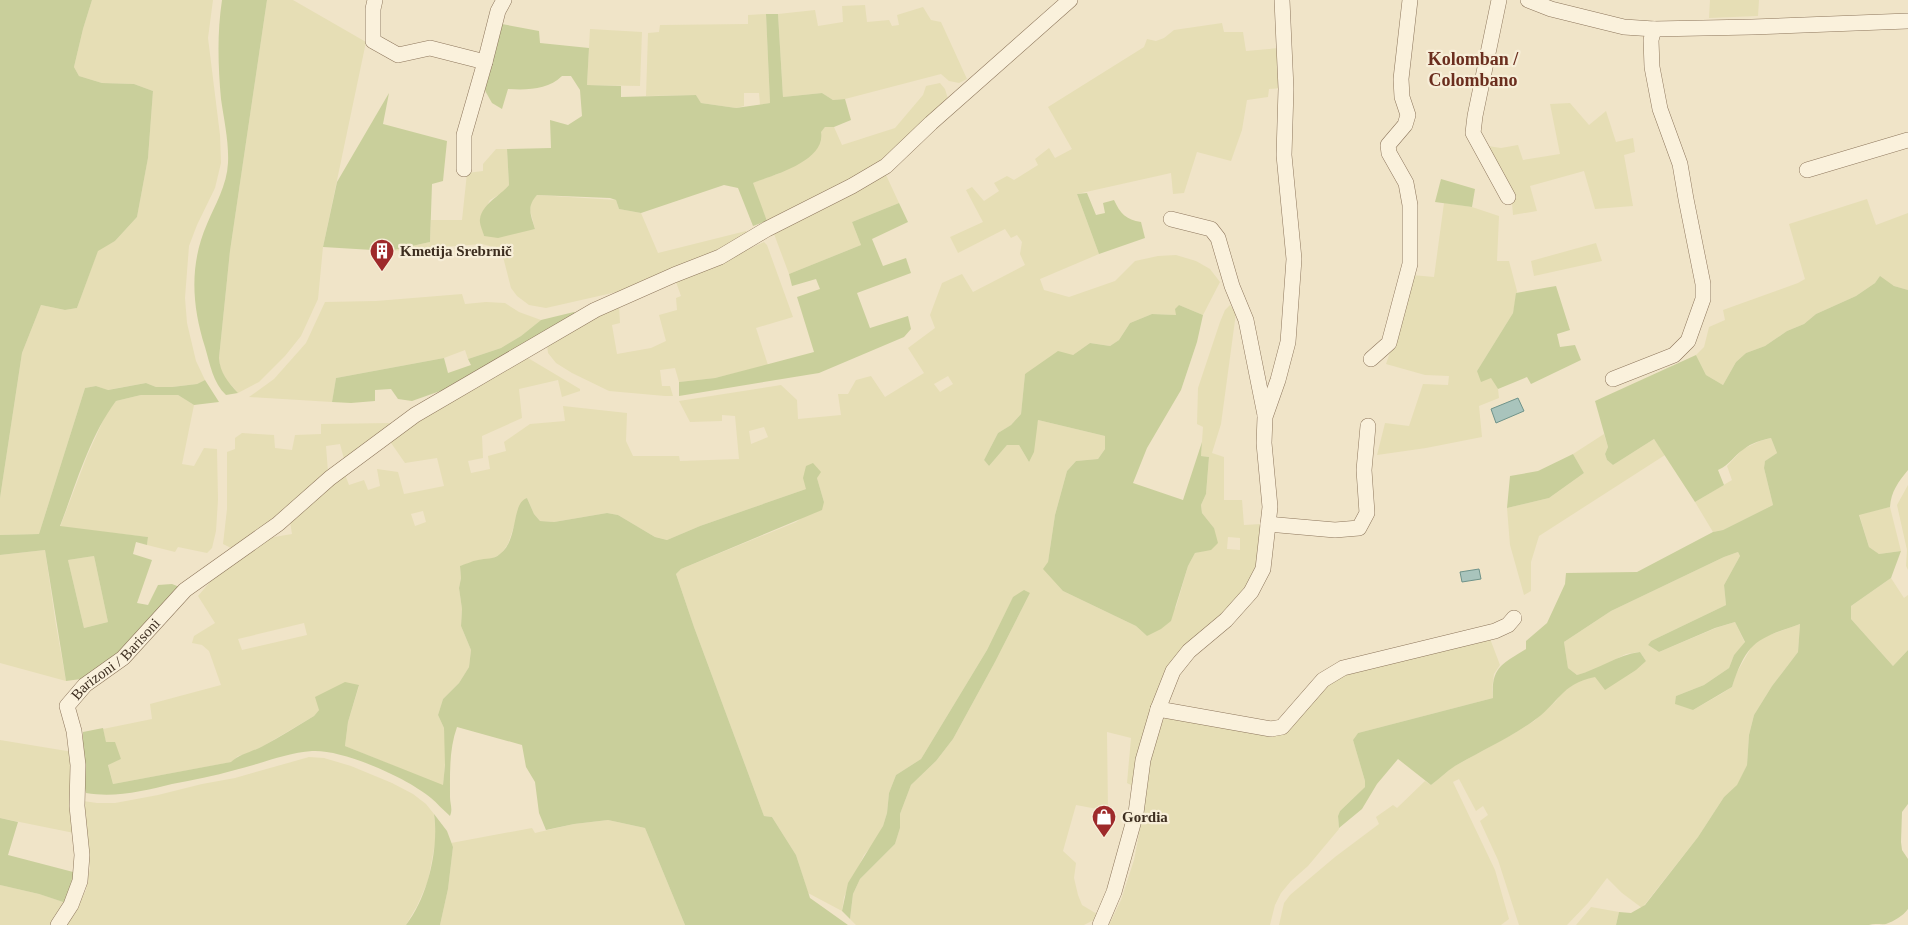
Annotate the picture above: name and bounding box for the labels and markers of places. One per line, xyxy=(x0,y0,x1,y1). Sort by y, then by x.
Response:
building icon: Kmetija Srebrnič xyxy=(369,238,395,272)
place label: Kmetija Srebrnič xyxy=(400,243,512,259)
shop icon: Gordia xyxy=(1091,804,1117,838)
place label: Gordia xyxy=(1122,809,1168,825)

